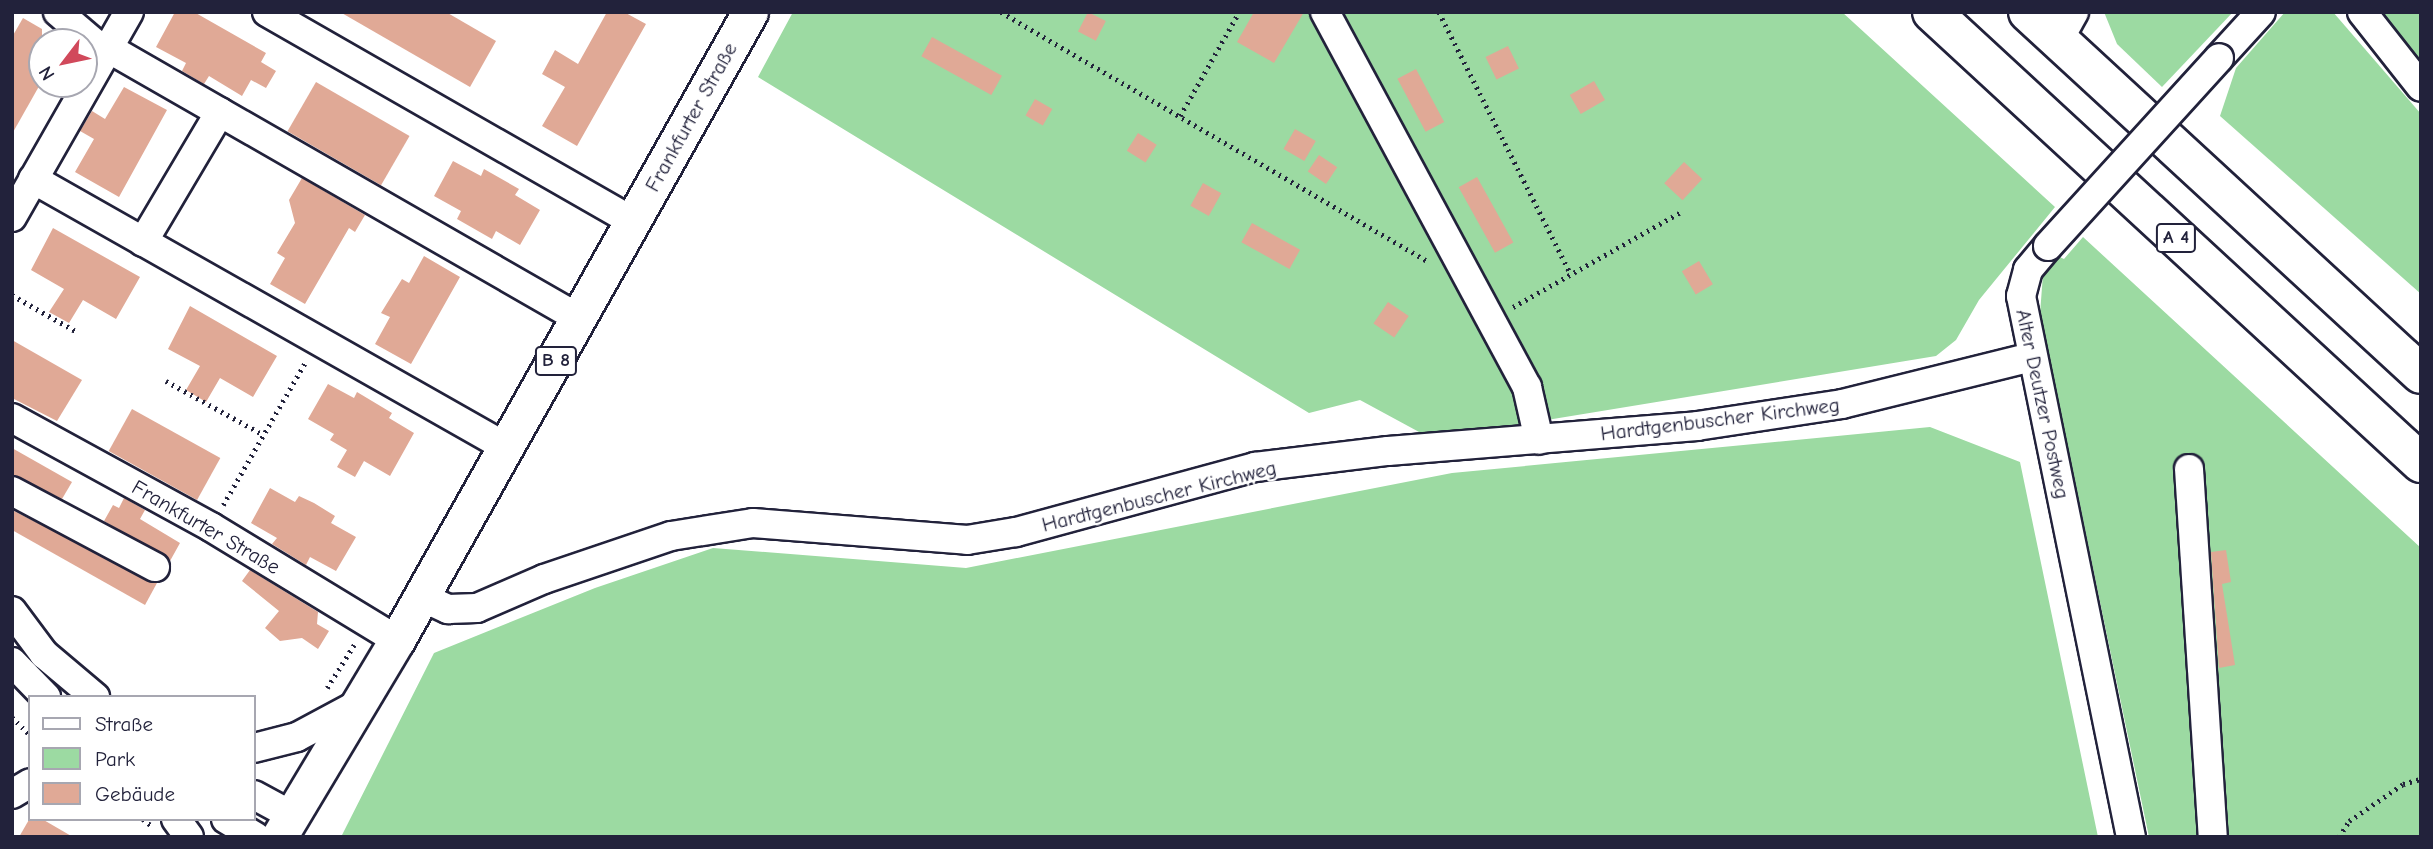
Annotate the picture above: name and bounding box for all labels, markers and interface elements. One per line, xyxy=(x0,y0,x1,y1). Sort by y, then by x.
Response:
north arrow xyxy=(28,28,98,98)
street label: Frankfurter Straße xyxy=(640,38,742,196)
text: N xyxy=(34,62,60,84)
road number: A 4 xyxy=(2155,222,2197,254)
street label: Alter Deutzer Postweg xyxy=(2011,307,2075,501)
road number: B 8 xyxy=(533,346,579,376)
street label: Hardtgenbuscher Kirchweg xyxy=(1599,392,1841,446)
street label: Hardtgenbuscher Kirchweg xyxy=(1039,455,1279,537)
street label: Frankfurter Straße xyxy=(127,474,285,580)
legend xyxy=(28,695,256,821)
text: Straße xyxy=(95,712,153,736)
text: Park xyxy=(95,747,135,771)
text: Gebäude xyxy=(95,782,175,806)

